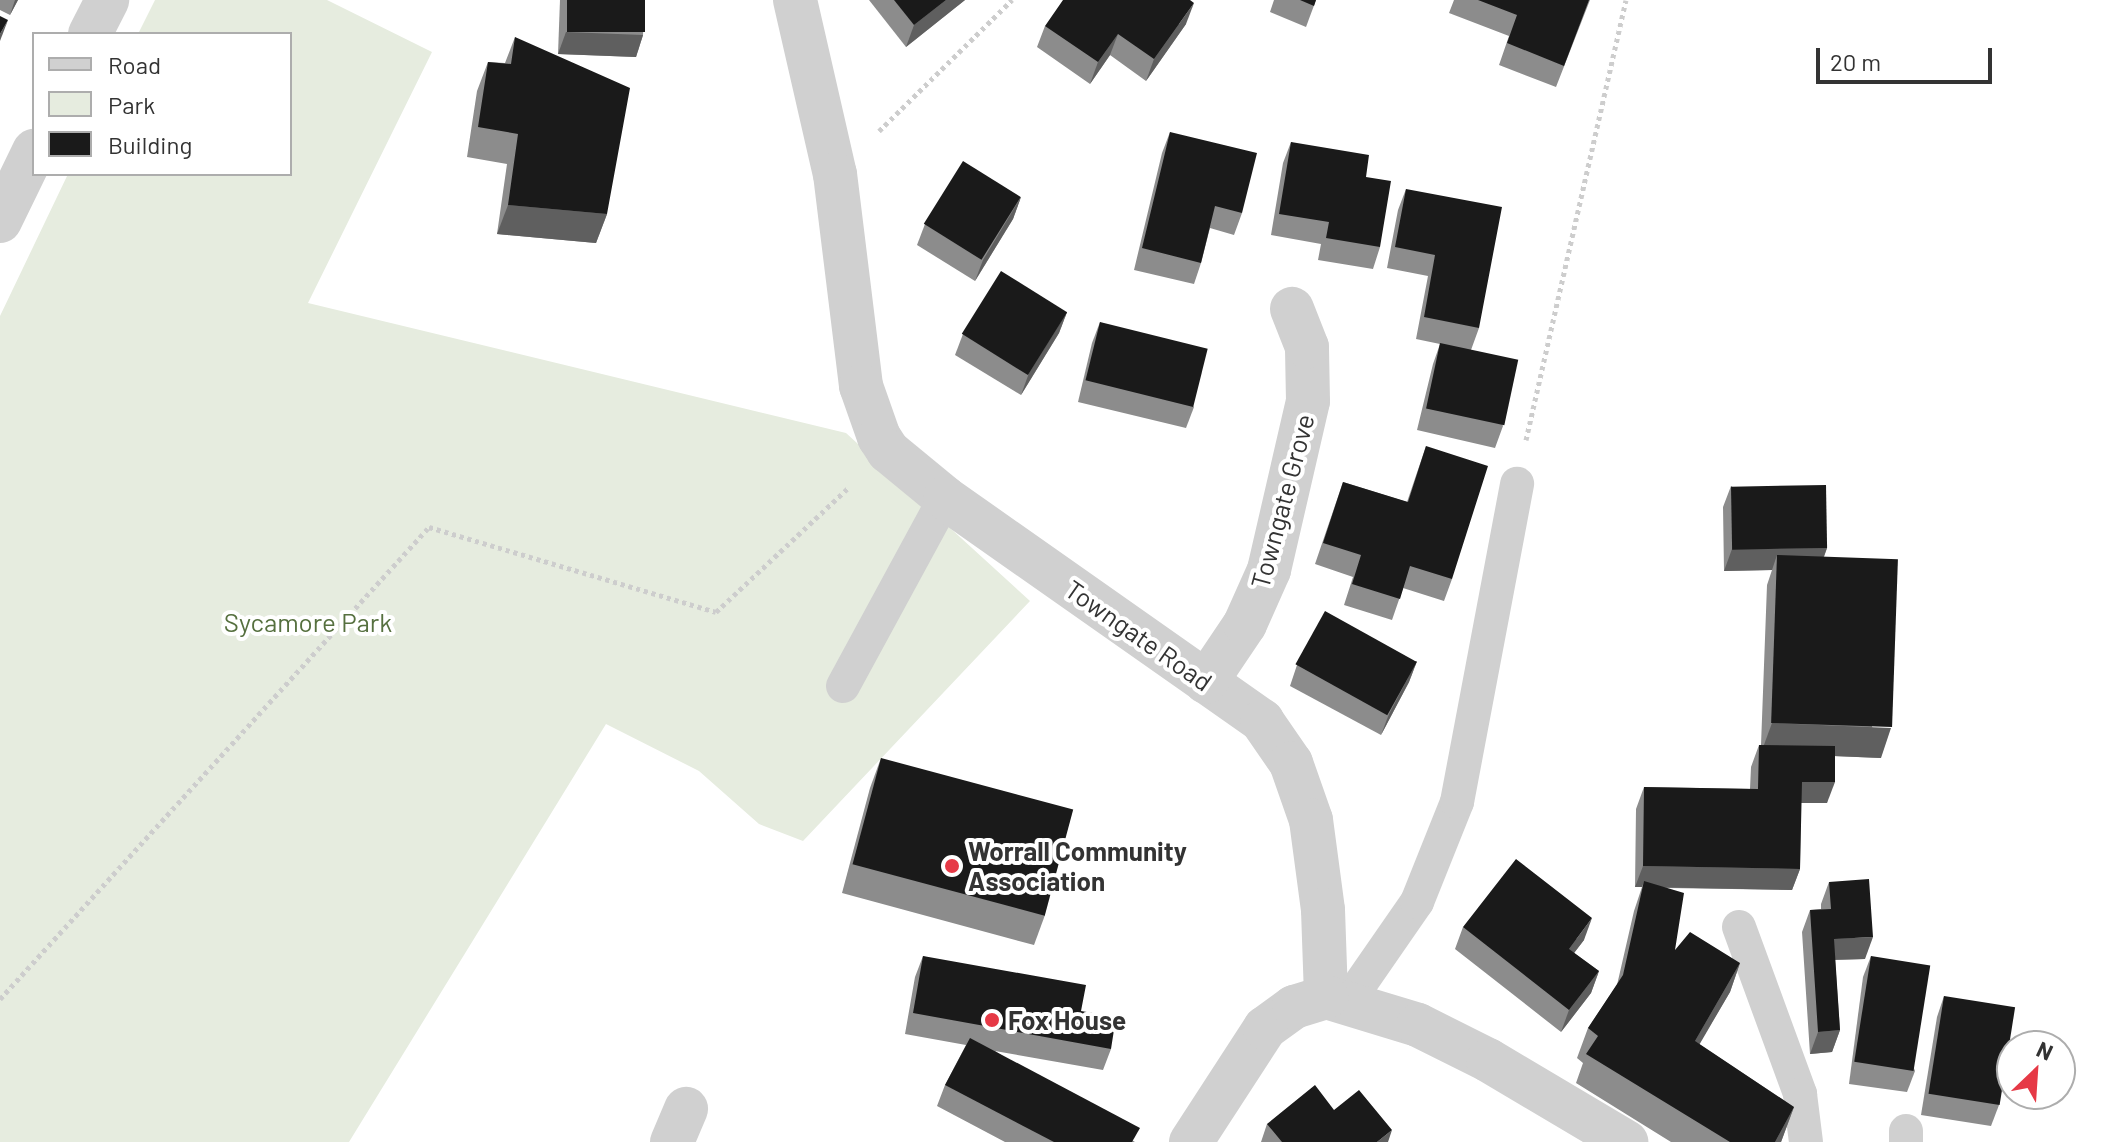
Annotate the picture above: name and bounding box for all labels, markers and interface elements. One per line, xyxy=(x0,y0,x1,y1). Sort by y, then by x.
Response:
legend xyxy=(32,32,292,176)
scale bar xyxy=(1820,32,1996,82)
text: 20 m xyxy=(1830,47,1881,76)
text: Road xyxy=(108,50,161,79)
text: Park xyxy=(108,90,155,119)
text: Building xyxy=(108,130,192,159)
street label: Towngate Grove xyxy=(1244,410,1320,592)
street label: Towngate Road xyxy=(1060,573,1218,697)
park label: Sycamore Park xyxy=(224,606,392,638)
place label: Worrall Community Association xyxy=(968,835,1187,896)
marker: Worrall Community Association xyxy=(943,857,961,875)
place label: Fox House xyxy=(1008,1004,1126,1036)
marker: Fox House xyxy=(983,1011,1001,1029)
north arrow xyxy=(1996,1030,2076,1110)
text: N xyxy=(2033,1035,2057,1065)

